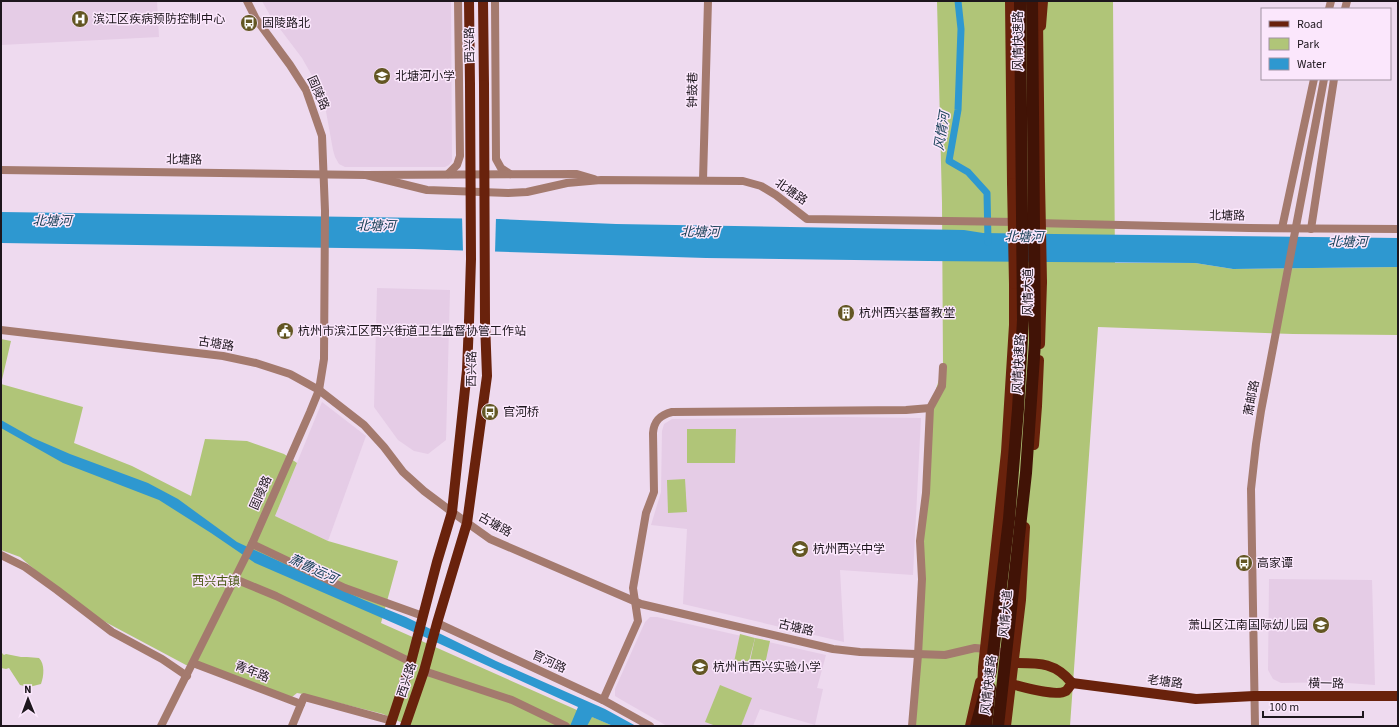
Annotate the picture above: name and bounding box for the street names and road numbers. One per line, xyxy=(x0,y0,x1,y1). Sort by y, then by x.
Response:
street label: 风情快速路 xyxy=(1010,11,1027,71)
street label: 西兴路 xyxy=(461,27,479,63)
street label: 钟鼓巷 xyxy=(684,72,702,108)
street label: 固陵路 xyxy=(303,73,333,113)
street label: 北塘路 xyxy=(166,151,202,169)
street label: 北塘路 xyxy=(771,175,811,209)
street label: 北塘路 xyxy=(1209,207,1245,225)
street label: 风情大道 xyxy=(1020,268,1037,316)
street label: 古塘路 xyxy=(197,333,235,355)
street label: 风情快速路 xyxy=(1009,334,1029,394)
street label: 西兴路 xyxy=(463,351,481,387)
street label: 萧邮路 xyxy=(1240,379,1264,417)
street label: 固陵路 xyxy=(246,473,276,513)
street label: 古塘路 xyxy=(475,509,515,541)
street label: 风情大道 xyxy=(995,589,1017,639)
street label: 古塘路 xyxy=(777,616,815,640)
street label: 官河路 xyxy=(529,647,569,677)
street label: 风情快速路 xyxy=(977,654,1001,716)
street label: 青年路 xyxy=(232,658,272,686)
street label: 西兴路 xyxy=(393,660,421,700)
street label: 老塘路 xyxy=(1146,671,1184,693)
street label: 横一路 xyxy=(1308,675,1344,693)

